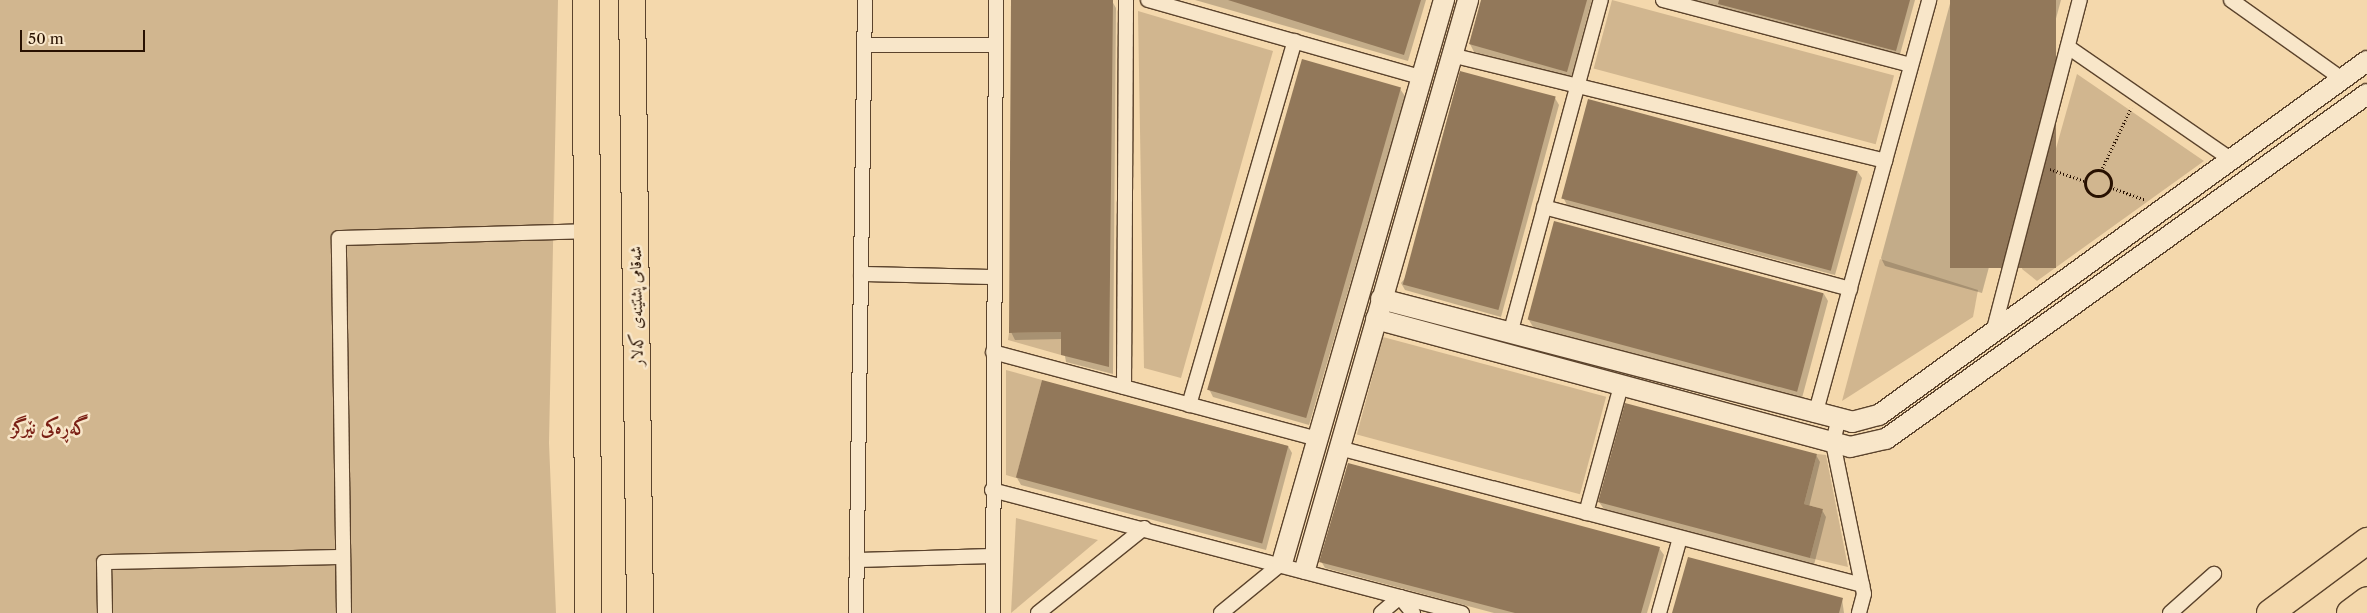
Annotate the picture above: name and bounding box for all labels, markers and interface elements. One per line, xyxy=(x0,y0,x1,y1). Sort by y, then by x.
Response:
scale bar xyxy=(22,20,148,52)
text: 50 m xyxy=(28,29,64,48)
street label: شەقامی پشتێنەی کەلار xyxy=(625,246,647,366)
district label: گەڕەکی نێرگز xyxy=(11,417,89,439)

